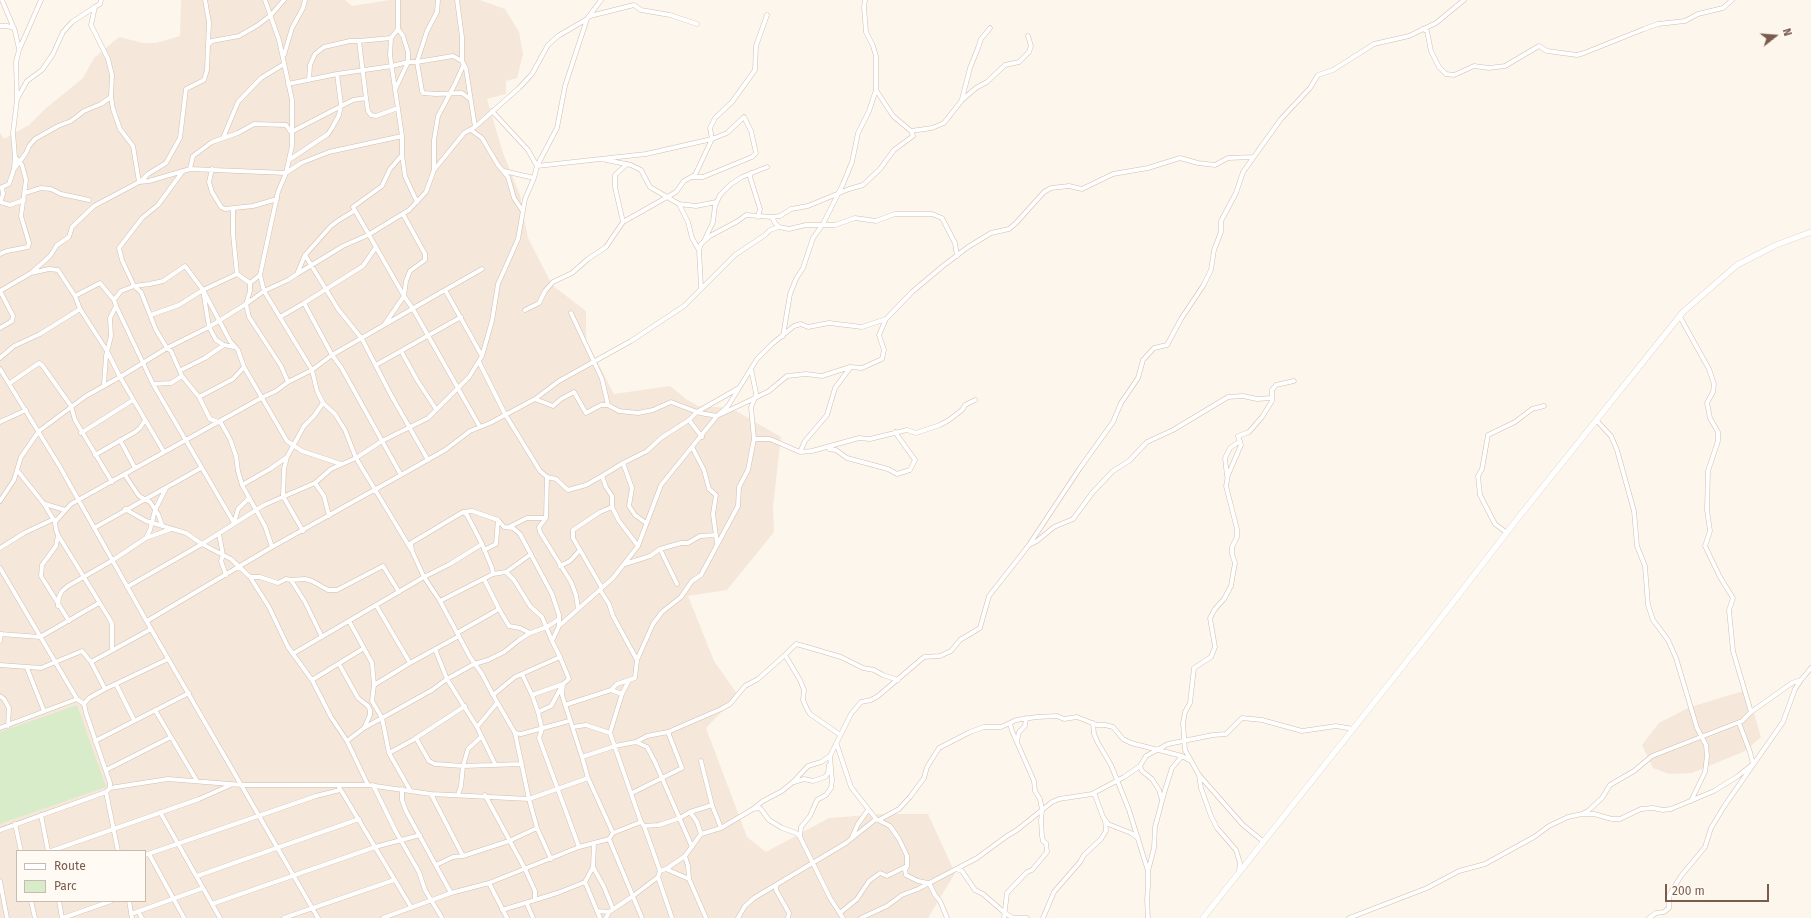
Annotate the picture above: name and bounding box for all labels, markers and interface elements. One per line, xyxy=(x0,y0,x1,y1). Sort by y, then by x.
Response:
north arrow xyxy=(1755,16,1795,56)
text: N xyxy=(1780,27,1794,38)
legend xyxy=(16,850,146,902)
text: Route xyxy=(54,859,86,873)
scale bar xyxy=(1667,876,1771,902)
text: Parc xyxy=(54,879,77,893)
text: 200 m xyxy=(1672,884,1705,898)

